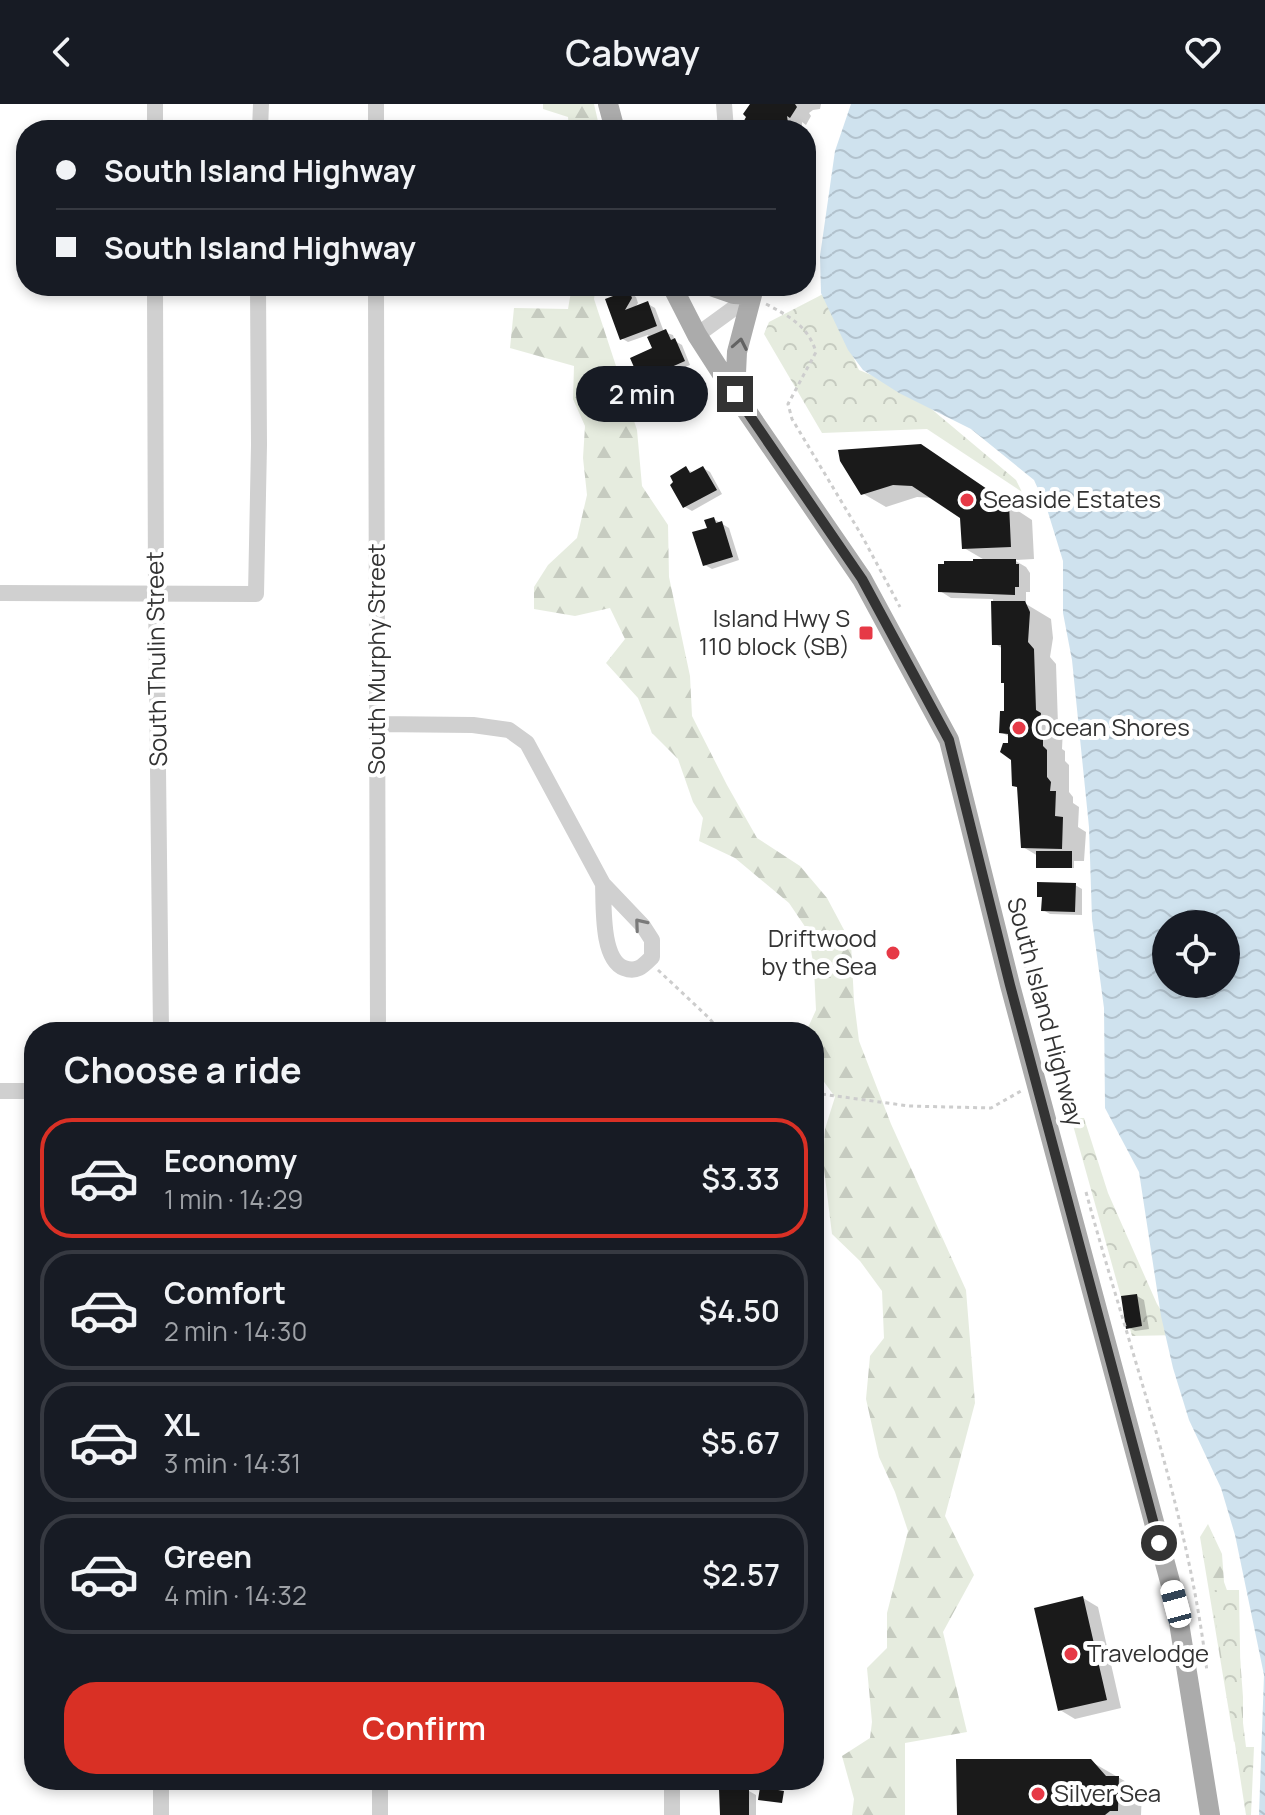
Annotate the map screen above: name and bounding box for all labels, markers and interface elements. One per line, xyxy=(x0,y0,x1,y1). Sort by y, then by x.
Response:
text: Cabway xyxy=(565,28,700,77)
icon: back xyxy=(40,30,84,74)
icon: heart xyxy=(1181,30,1225,74)
text: South Island Highway xyxy=(104,150,416,191)
text: South Island Highway xyxy=(104,227,416,268)
one-way arrow xyxy=(730,337,747,351)
callout: 2 min xyxy=(575,366,707,422)
text: 2 min xyxy=(609,376,675,412)
route end xyxy=(717,376,753,412)
place label: Seaside Estates xyxy=(983,482,1161,515)
marker: Seaside Estates xyxy=(958,491,976,509)
street label: South Murphy Street xyxy=(359,543,392,775)
street label: South Thulin Street xyxy=(137,551,174,767)
place label: Island Hwy S 110 block (SB) xyxy=(699,601,850,662)
marker: Island Hwy S 110 block (SB) xyxy=(857,624,875,642)
place label: Ocean Shores xyxy=(1035,710,1190,743)
marker: Ocean Shores xyxy=(1010,719,1028,737)
street label: South Island Highway xyxy=(1000,893,1093,1130)
map controls xyxy=(1152,910,1240,998)
button: locate xyxy=(1152,910,1240,998)
one-way arrow xyxy=(635,919,650,933)
place label: Driftwood by the Sea xyxy=(761,921,877,982)
marker: Driftwood by the Sea xyxy=(884,944,902,962)
text: Choose a ride xyxy=(64,1045,302,1094)
text: Economy xyxy=(164,1140,297,1181)
icon: car xyxy=(68,1142,140,1214)
text: $3.33 xyxy=(701,1158,780,1199)
text: 1 min · 14:29 xyxy=(164,1181,303,1217)
text: Comfort xyxy=(164,1272,286,1313)
icon: car xyxy=(68,1274,140,1346)
text: $4.50 xyxy=(699,1290,780,1331)
text: 2 min · 14:30 xyxy=(164,1313,307,1349)
text: XL xyxy=(164,1404,200,1445)
icon: car xyxy=(68,1406,140,1478)
text: $5.67 xyxy=(701,1422,780,1463)
text: 3 min · 14:31 xyxy=(164,1445,301,1481)
route start xyxy=(1141,1525,1177,1561)
text: Green xyxy=(164,1536,252,1577)
icon: car xyxy=(68,1538,140,1610)
text: $2.57 xyxy=(702,1554,780,1595)
text: 4 min · 14:32 xyxy=(164,1577,307,1613)
car xyxy=(1158,1578,1194,1630)
place label: Travelodge xyxy=(1087,1636,1209,1669)
marker: Travelodge xyxy=(1062,1645,1080,1663)
button: Confirm xyxy=(64,1682,784,1774)
place label: Silver Sea xyxy=(1054,1776,1161,1809)
marker: Silver Sea xyxy=(1029,1785,1047,1803)

